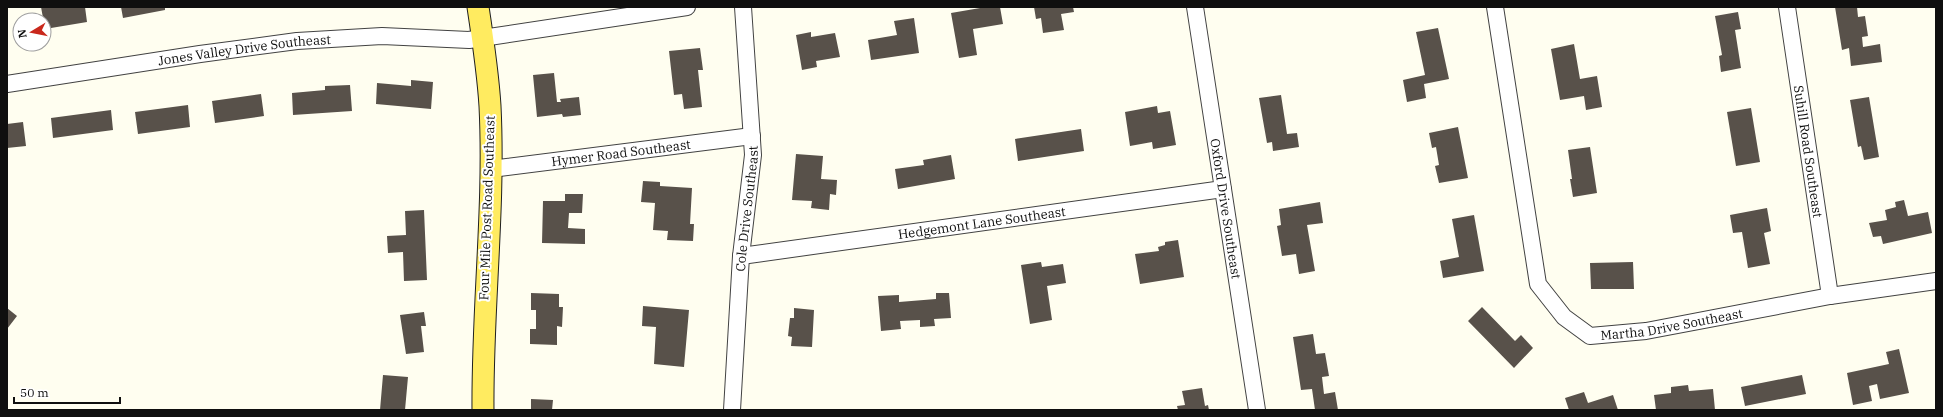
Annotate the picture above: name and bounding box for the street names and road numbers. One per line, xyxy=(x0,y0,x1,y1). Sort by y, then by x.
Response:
street label: Jones Valley Drive Southeast xyxy=(157,31,332,69)
street label: Suhill Road Southeast xyxy=(1790,84,1827,219)
street label: Four Mile Post Road Southeast xyxy=(475,115,499,301)
street label: Hymer Road Southeast xyxy=(550,135,692,170)
street label: Oxford Drive Southeast xyxy=(1207,137,1245,280)
street label: Cole Drive Southeast xyxy=(732,145,762,272)
street label: Hedgemont Lane Southeast xyxy=(897,202,1067,243)
street label: Martha Drive Southeast xyxy=(1600,304,1744,344)

